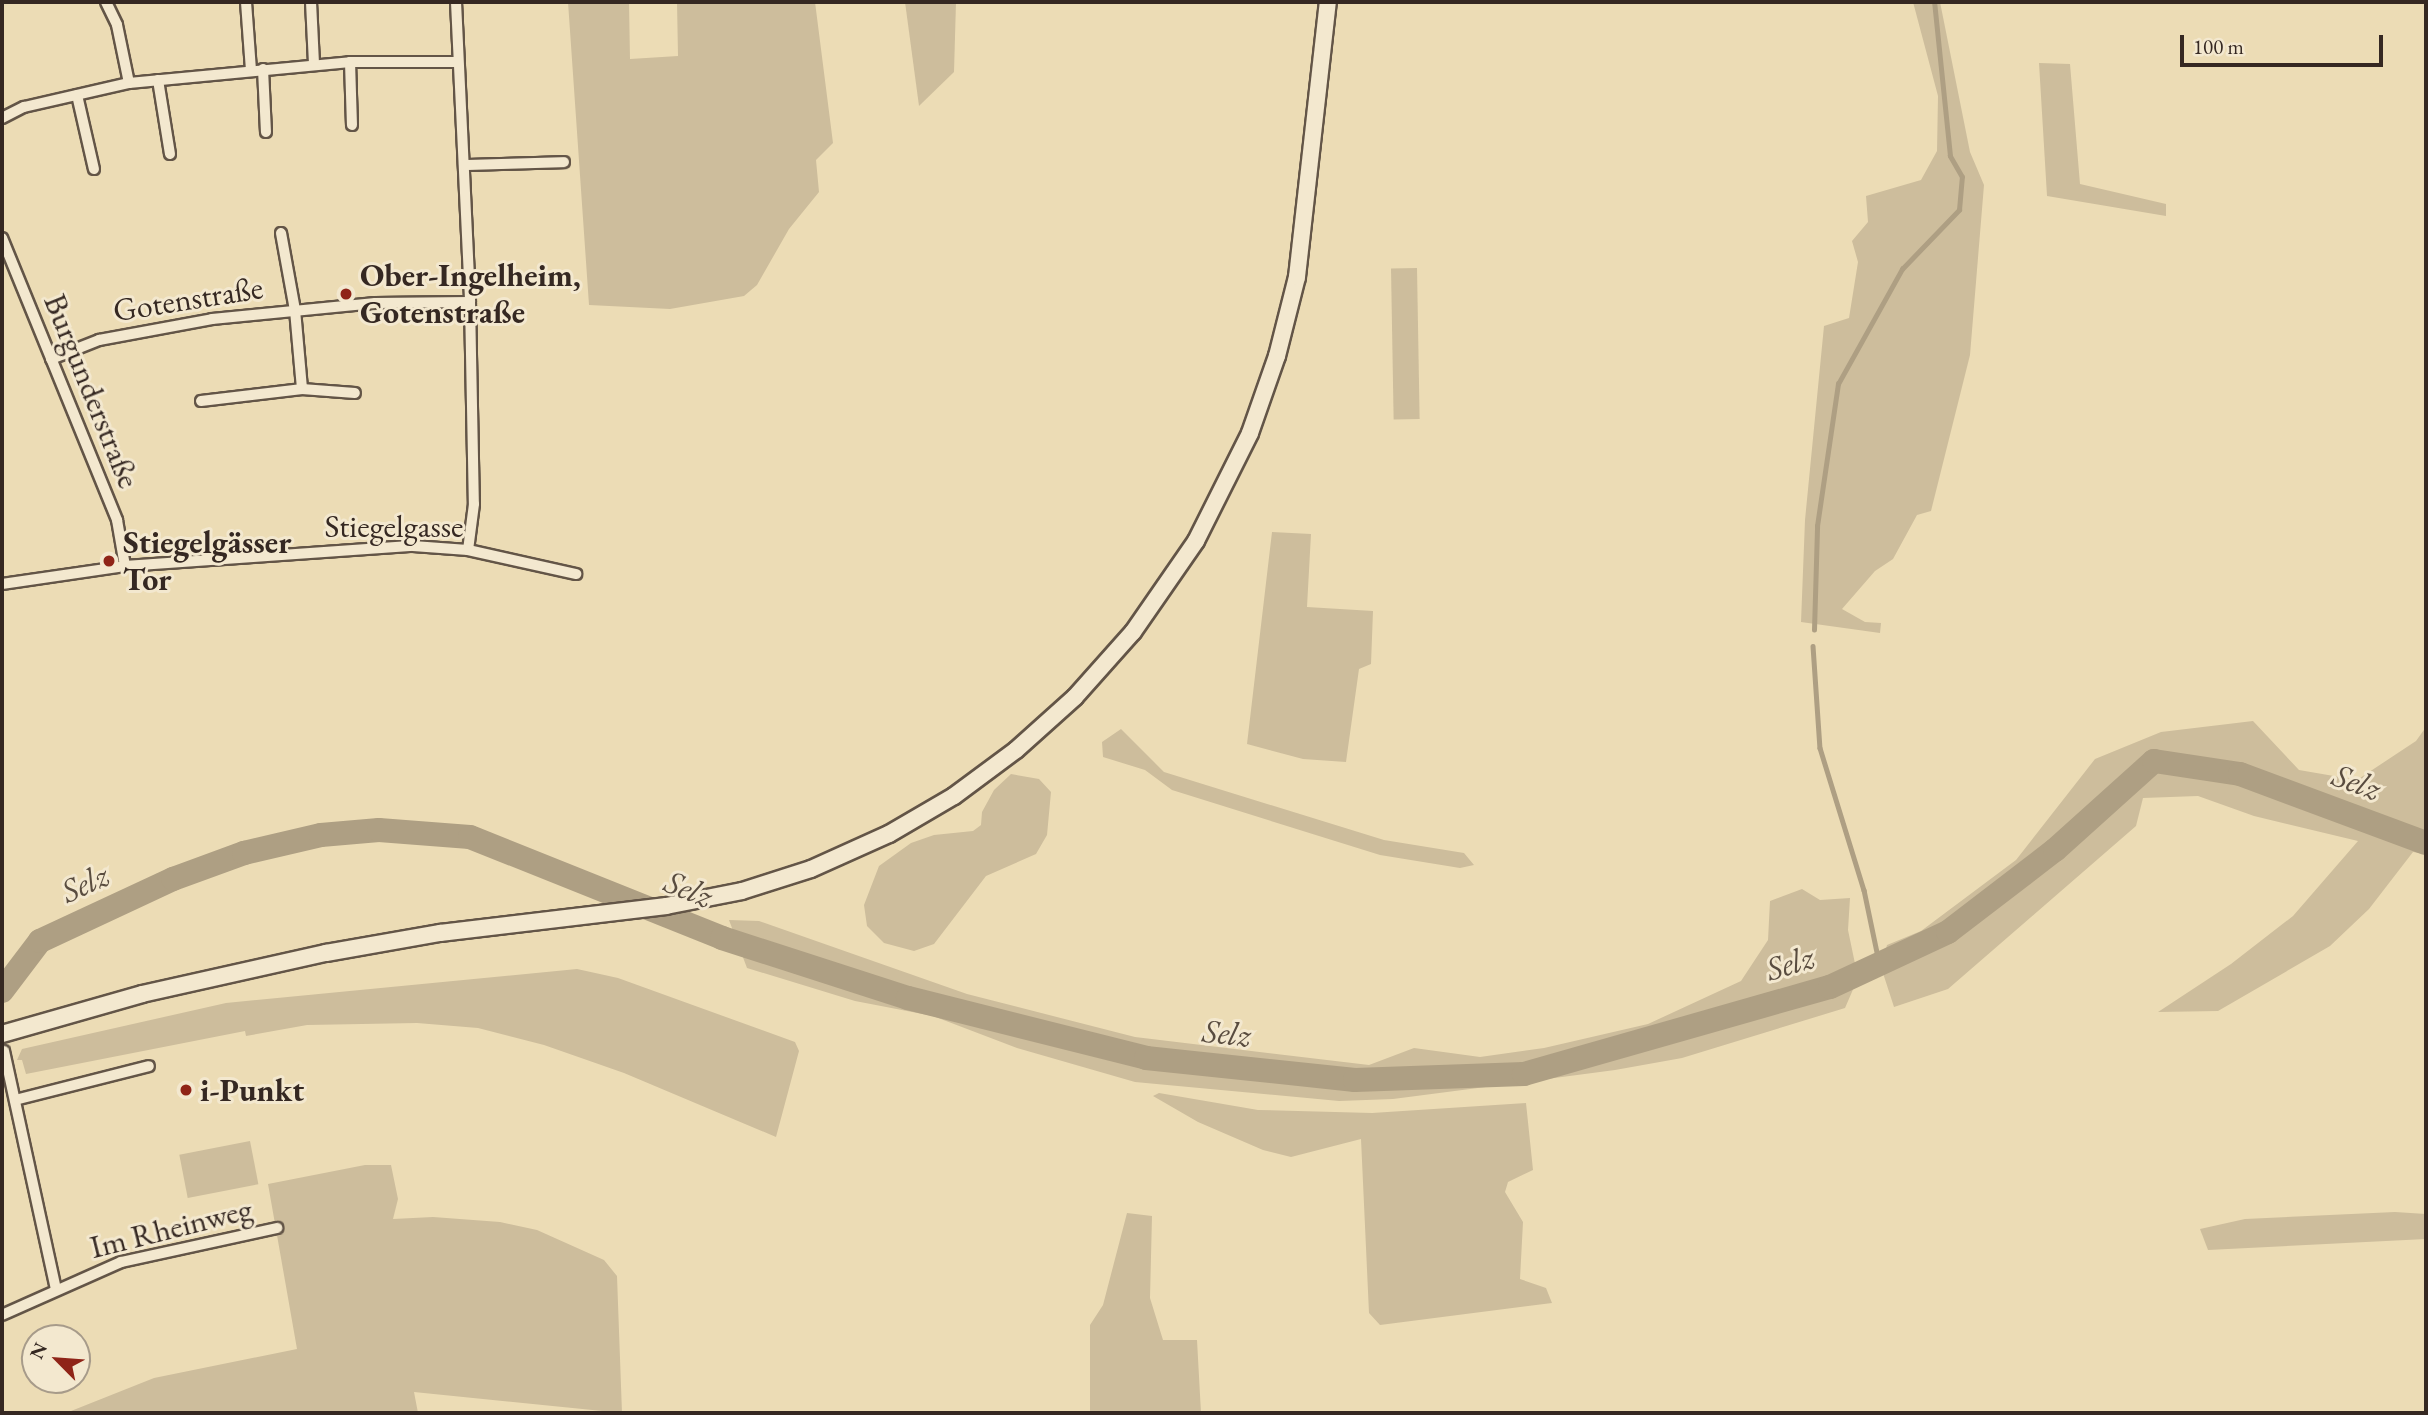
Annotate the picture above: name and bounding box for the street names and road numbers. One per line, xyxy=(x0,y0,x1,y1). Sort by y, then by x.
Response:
street label: Gotenstraße xyxy=(110,268,266,330)
street label: Burgunderstraße xyxy=(36,288,148,494)
street label: Stiegelgasse xyxy=(324,507,464,545)
street label: Im Rheinweg xyxy=(86,1189,256,1267)

